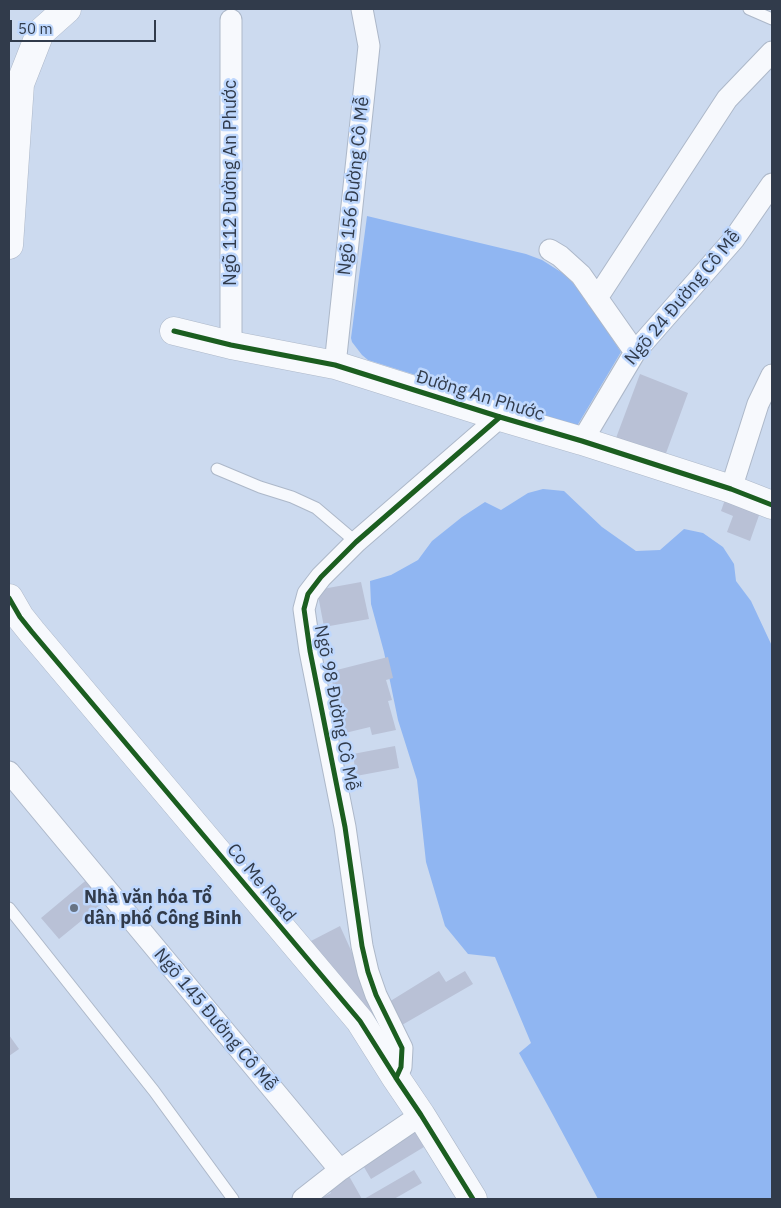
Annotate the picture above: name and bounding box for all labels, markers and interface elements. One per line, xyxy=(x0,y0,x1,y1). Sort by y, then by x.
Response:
scale bar xyxy=(12,10,159,42)
text: 50 m xyxy=(18,19,53,38)
street label: Ngõ 112 Đường An Phước xyxy=(220,80,242,286)
street label: Ngõ 156 Đường Cô Mễ xyxy=(334,96,374,276)
street label: Ngõ 24 Đường Cô Mễ xyxy=(621,226,745,370)
street label: Đường An Phước xyxy=(413,366,547,426)
street label: Ngõ 98 Đường Cô Mễ xyxy=(309,623,363,793)
street label: Co Me Road xyxy=(222,839,300,927)
place label: Nhà văn hóa Tổ dân phố Công Binh xyxy=(84,887,242,930)
marker: Nhà văn hóa Tổ dân phố Công Binh xyxy=(68,902,80,914)
street label: Ngõ 145 Đường Cô Mễ xyxy=(149,944,281,1096)

